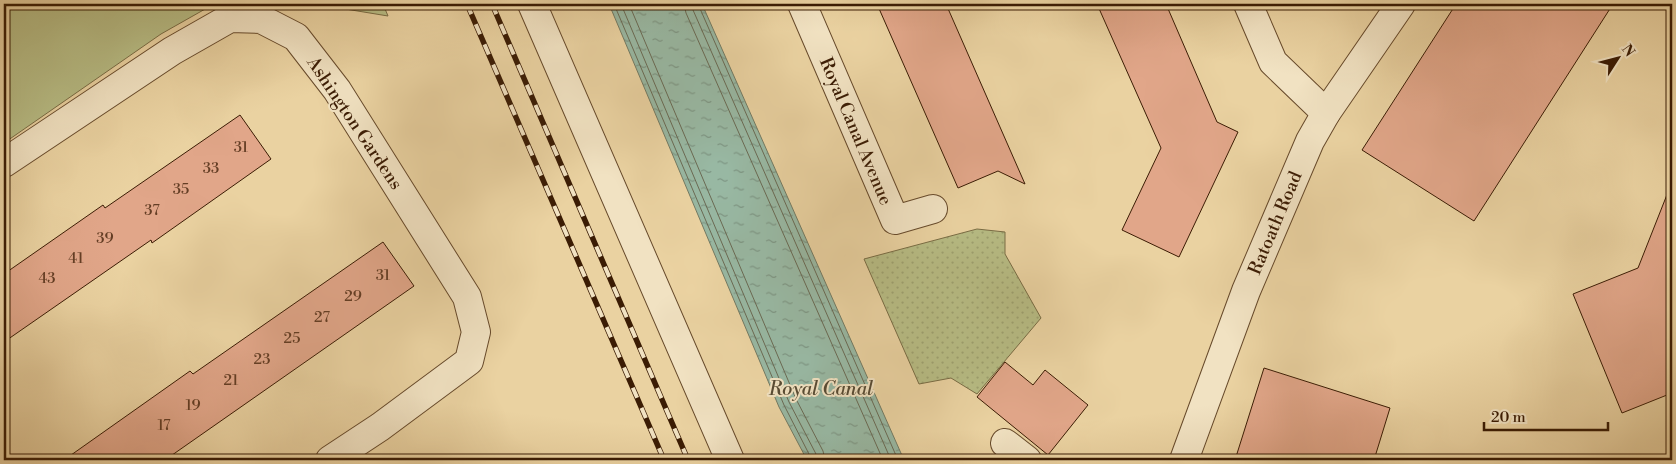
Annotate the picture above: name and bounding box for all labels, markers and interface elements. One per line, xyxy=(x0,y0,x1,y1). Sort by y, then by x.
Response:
north arrow xyxy=(1594,32,1644,82)
text: N xyxy=(1617,41,1638,61)
street label: Ashington Gardens xyxy=(301,52,408,194)
street label: Royal Canal Avenue xyxy=(814,54,897,209)
house number: 31 xyxy=(234,138,249,157)
house number: 33 xyxy=(203,159,219,178)
street label: Ratoath Road xyxy=(1243,167,1308,278)
house number: 35 xyxy=(173,180,189,199)
house number: 37 xyxy=(144,201,160,220)
house number: 39 xyxy=(96,229,114,248)
house number: 41 xyxy=(68,249,84,268)
house number: 31 xyxy=(376,266,391,285)
house number: 43 xyxy=(38,269,56,288)
house number: 29 xyxy=(344,287,362,306)
house number: 27 xyxy=(314,308,330,327)
house number: 25 xyxy=(284,329,300,348)
house number: 23 xyxy=(254,350,270,369)
house number: 21 xyxy=(223,371,239,390)
water label: Royal Canal xyxy=(768,377,873,401)
house number: 19 xyxy=(185,396,201,415)
scale bar xyxy=(1484,399,1607,431)
text: 20 m xyxy=(1491,408,1526,427)
house number: 17 xyxy=(157,416,171,435)

